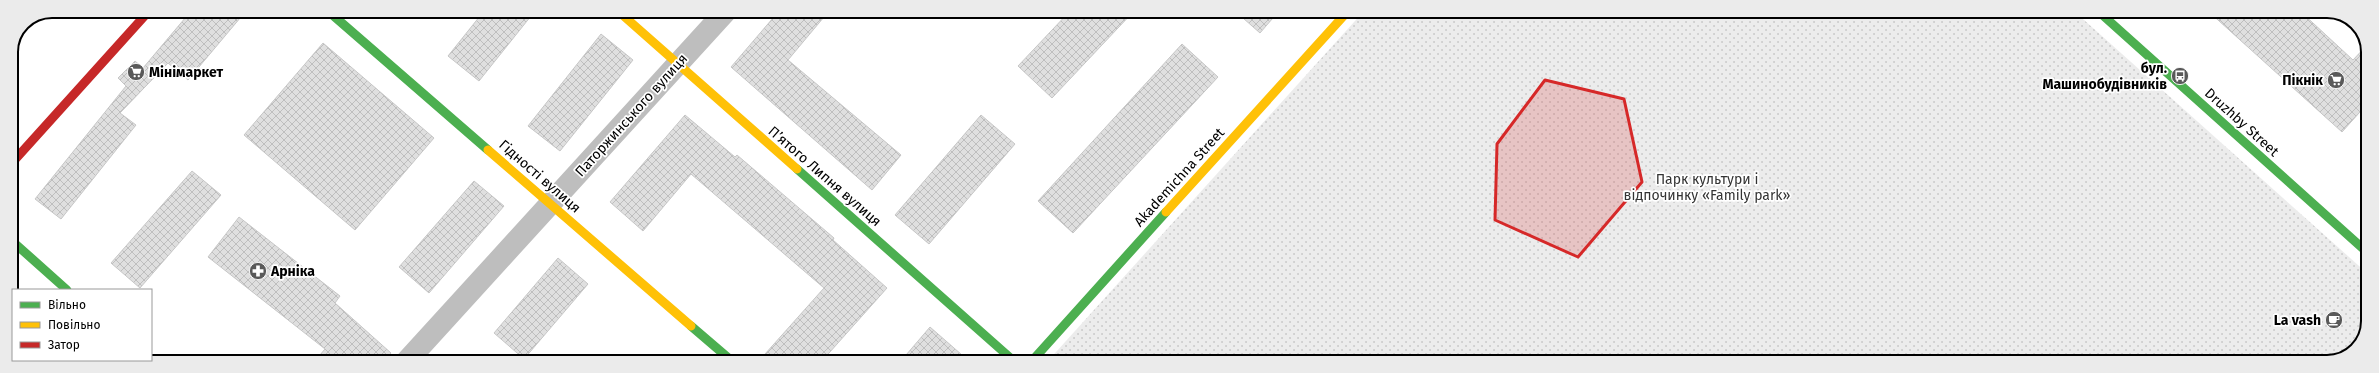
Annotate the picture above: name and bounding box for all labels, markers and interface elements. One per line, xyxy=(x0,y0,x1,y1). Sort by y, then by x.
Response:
street label: Паторжинського вулиця xyxy=(572,50,691,180)
place label: бул. Машинобудівників xyxy=(2042,60,2167,93)
supermarket icon: Мінімаркет xyxy=(126,62,146,82)
place label: Мінімаркет xyxy=(149,64,223,81)
bus stop icon: бул. Машинобудівників xyxy=(2170,66,2190,86)
supermarket icon: Пікнік xyxy=(2326,70,2346,90)
place label: Пікнік xyxy=(2282,72,2323,89)
street label: Druzhby Street xyxy=(2201,85,2283,161)
street label: П’ятого Липня вулиця xyxy=(765,123,885,230)
street label: Akademichna Street xyxy=(1131,124,1229,230)
street label: Гідності вулиця xyxy=(495,136,584,217)
park label: Парк культури і відпочинку «Family park» xyxy=(1624,171,1791,204)
pharmacy icon: Арніка xyxy=(248,261,268,281)
place label: Арніка xyxy=(270,263,315,280)
legend xyxy=(12,289,152,361)
text: Вільно xyxy=(48,298,86,312)
cafe icon: La vash xyxy=(2324,310,2344,330)
place label: La vash xyxy=(2274,312,2321,329)
text: Повільно xyxy=(48,318,101,332)
text: Затор xyxy=(48,338,80,352)

